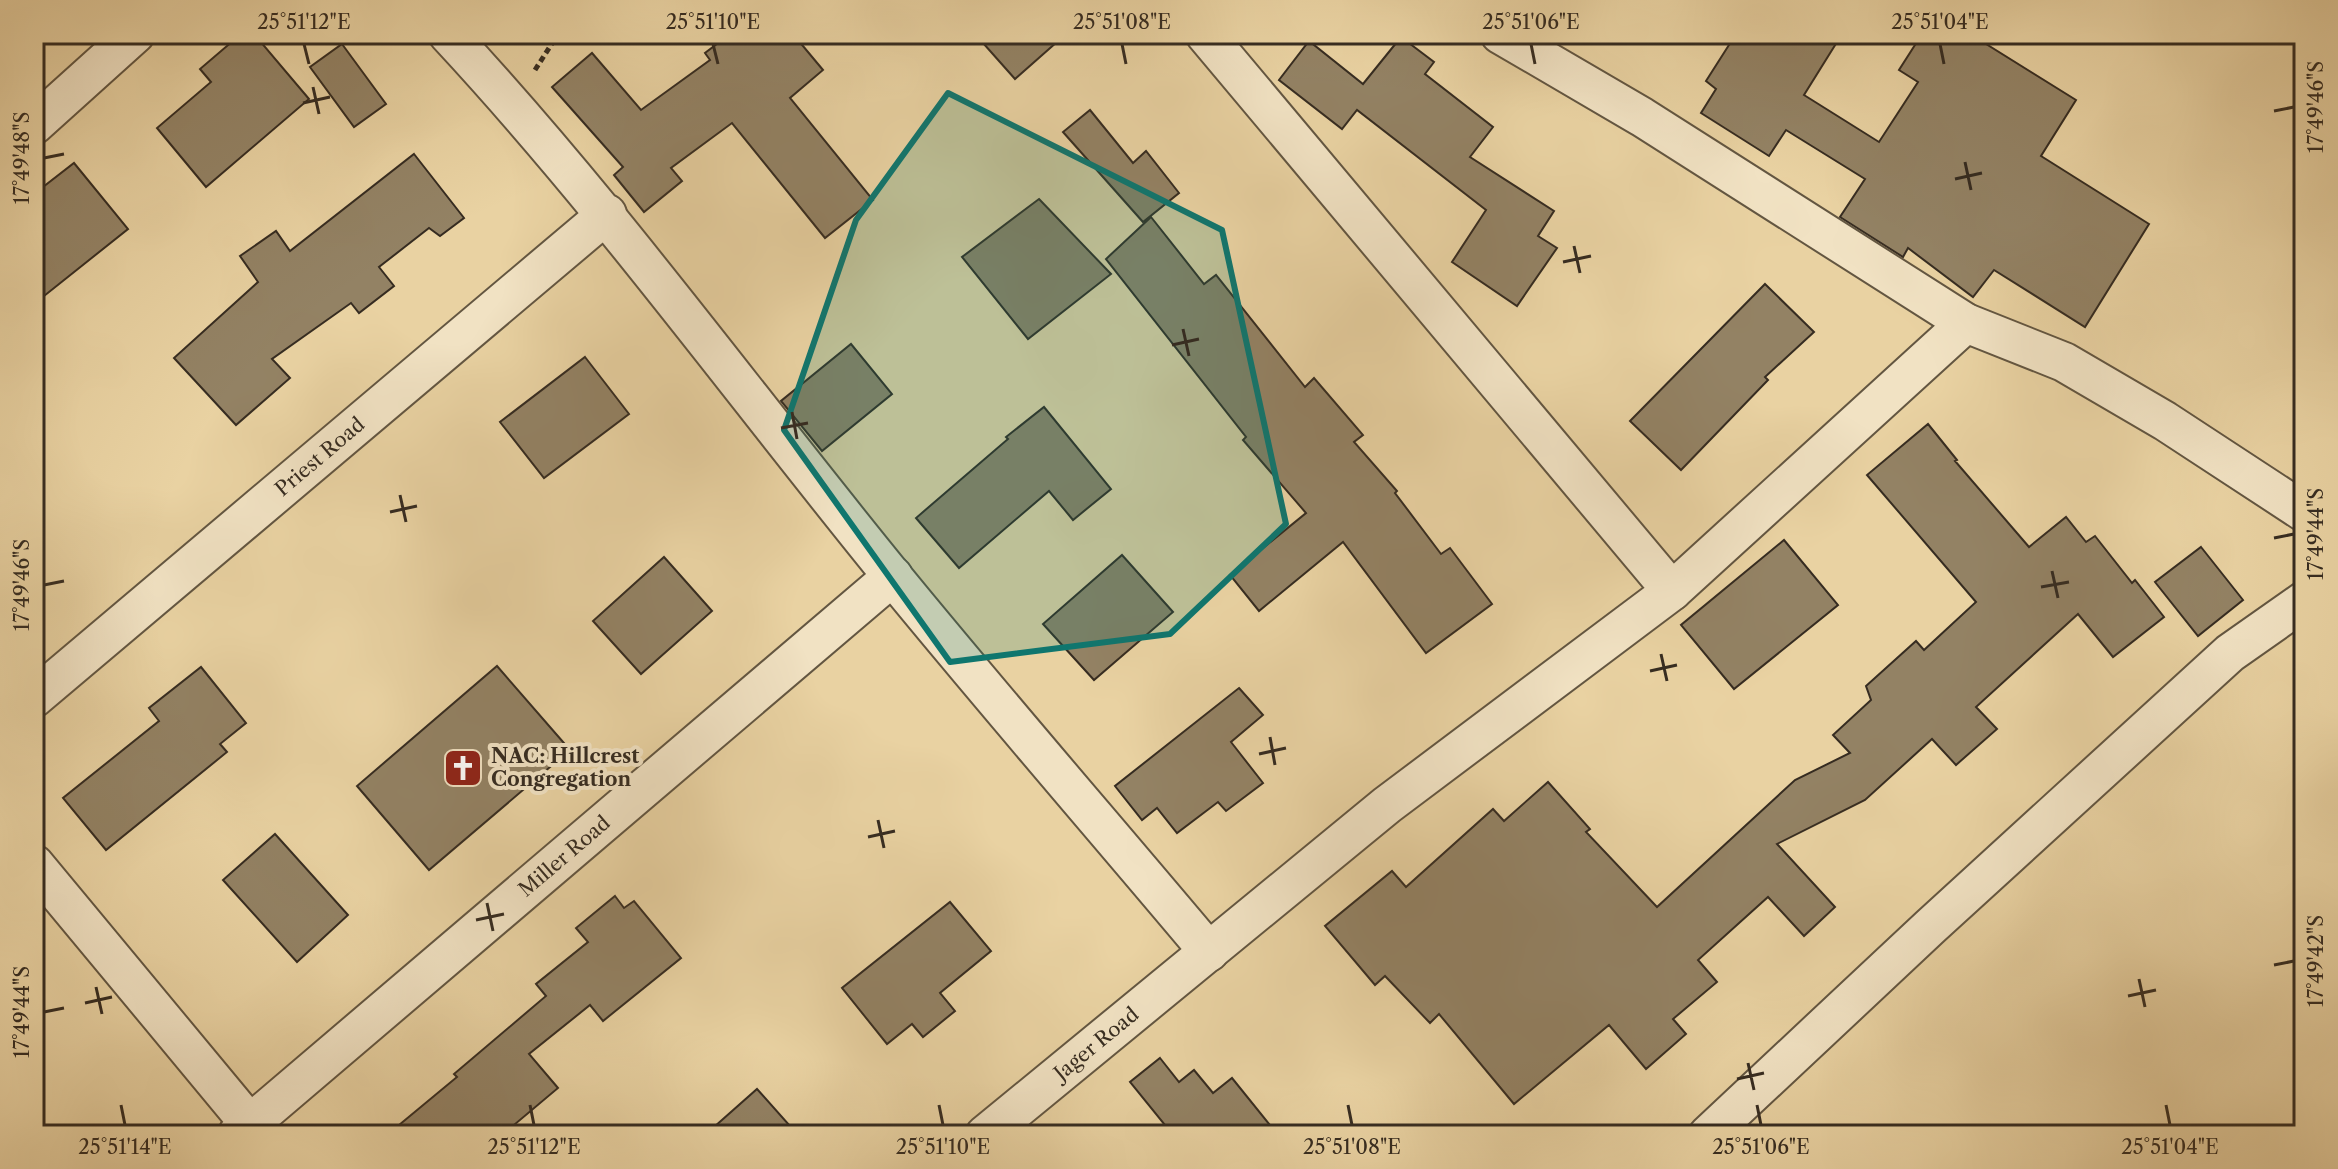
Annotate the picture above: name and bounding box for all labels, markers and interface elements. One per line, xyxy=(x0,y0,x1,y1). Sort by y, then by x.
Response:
text: 25°51'12"E xyxy=(257,10,351,34)
text: 25°51'10"E xyxy=(666,10,760,34)
text: 25°51'08"E xyxy=(1073,10,1171,34)
text: 25°51'06"E xyxy=(1482,10,1580,34)
text: 25°51'04"E xyxy=(1891,10,1989,34)
text: 17°49'46"S xyxy=(2304,61,2328,153)
text: 17°49'48"S xyxy=(10,112,34,204)
street label: Priest Road xyxy=(270,412,369,501)
text: 17°49'44"S xyxy=(2304,488,2328,580)
text: 17°49'46"S xyxy=(10,539,34,631)
place label: NAC: Hillcrest Congregation xyxy=(491,744,639,791)
church icon: NAC: Hillcrest Congregation xyxy=(442,747,484,789)
street label: Miller Road xyxy=(514,811,615,902)
text: 17°49'42"S xyxy=(2304,915,2328,1007)
text: 17°49'44"S xyxy=(10,966,34,1058)
street label: Jager Road xyxy=(1047,1002,1143,1087)
text: 25°51'14"E xyxy=(78,1135,172,1159)
text: 25°51'12"E xyxy=(487,1135,581,1159)
text: 25°51'10"E xyxy=(896,1135,990,1159)
text: 25°51'08"E xyxy=(1303,1135,1401,1159)
text: 25°51'06"E xyxy=(1712,1135,1810,1159)
text: 25°51'04"E xyxy=(2121,1135,2219,1159)

